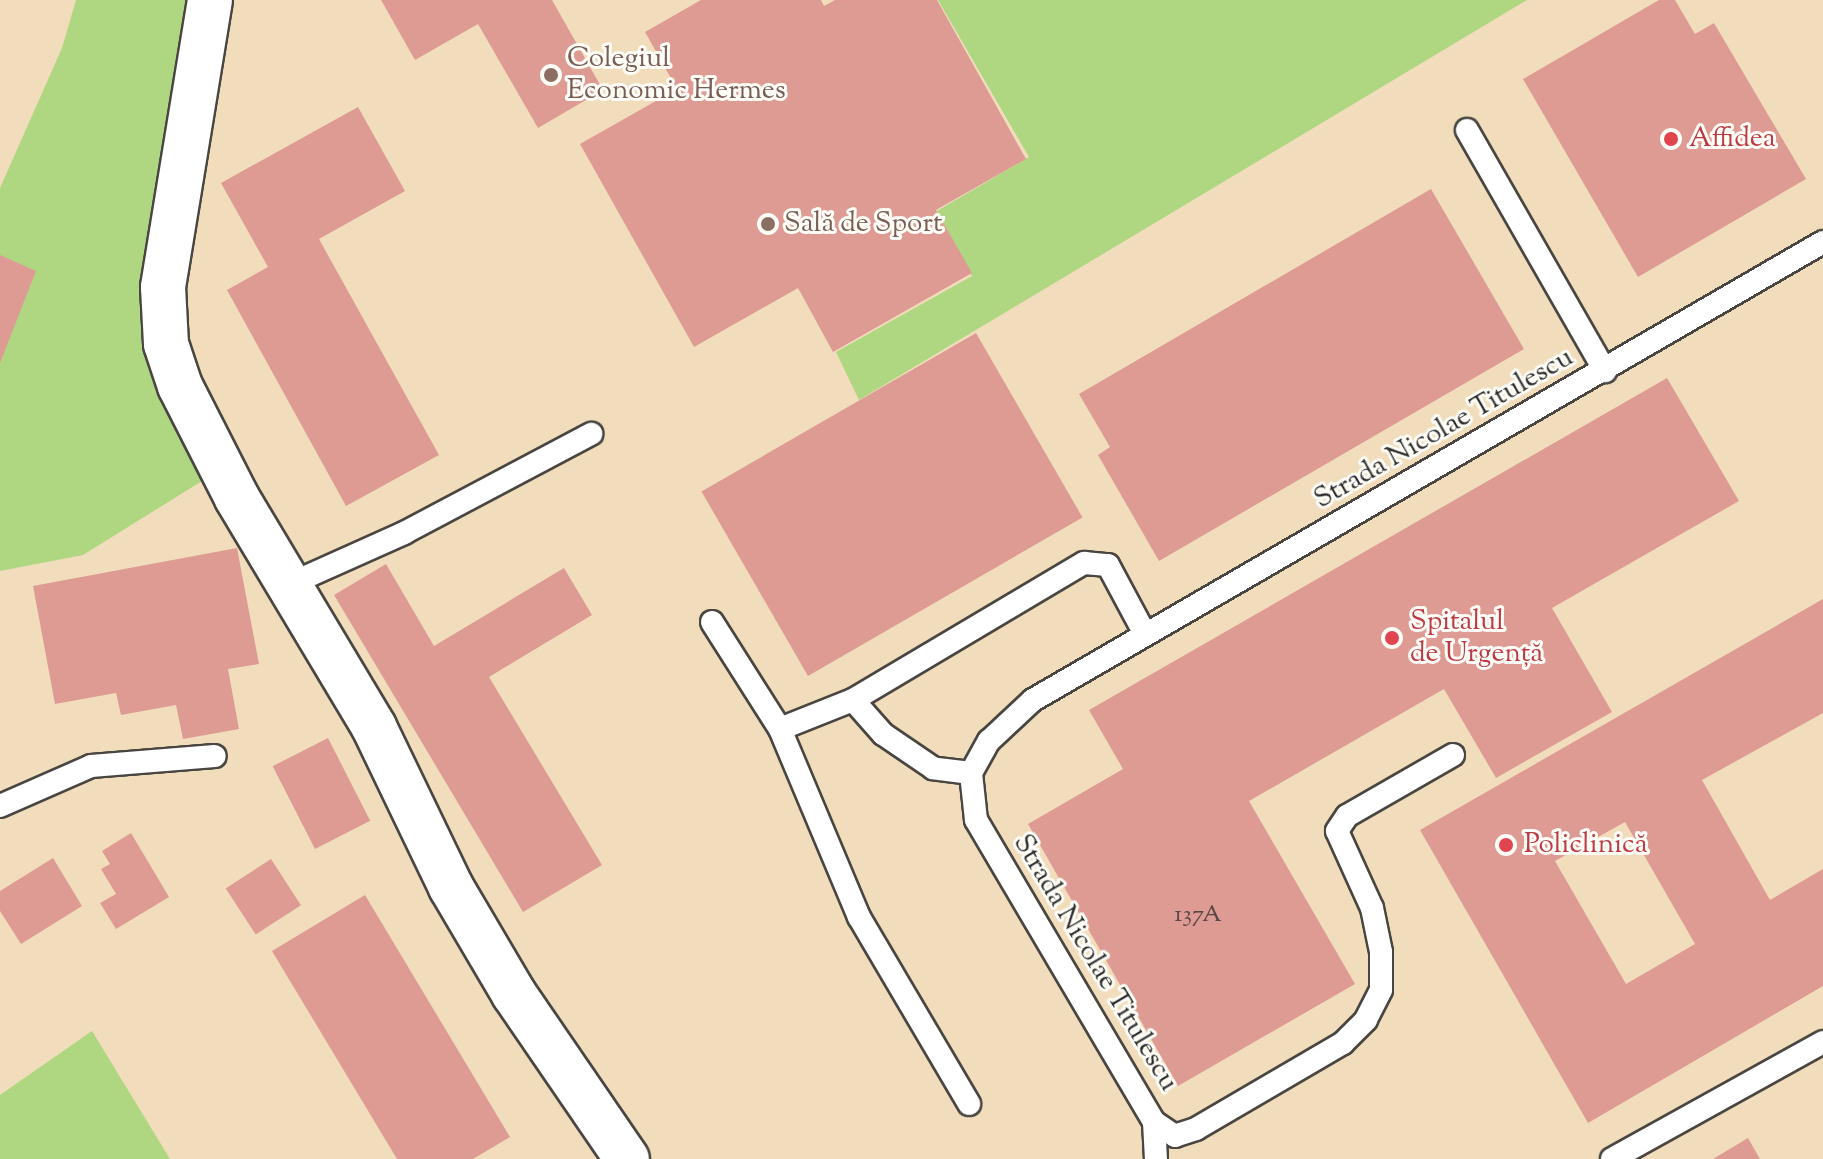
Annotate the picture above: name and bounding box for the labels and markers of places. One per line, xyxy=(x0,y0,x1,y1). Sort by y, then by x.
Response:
place label: Colegiul Economic Hermes xyxy=(567,42,786,108)
marker: Colegiul Economic Hermes xyxy=(542,66,560,84)
place label: Affidea xyxy=(1689,122,1776,156)
marker: Affidea xyxy=(1660,128,1682,150)
place label: Sală de Sport xyxy=(784,207,942,241)
marker: Sală de Sport xyxy=(759,215,777,233)
place label: Spitalul de Urgență xyxy=(1410,605,1543,671)
marker: Spitalul de Urgență xyxy=(1381,627,1403,649)
place label: Policlinică xyxy=(1524,828,1648,862)
marker: Policlinică xyxy=(1495,834,1517,856)

